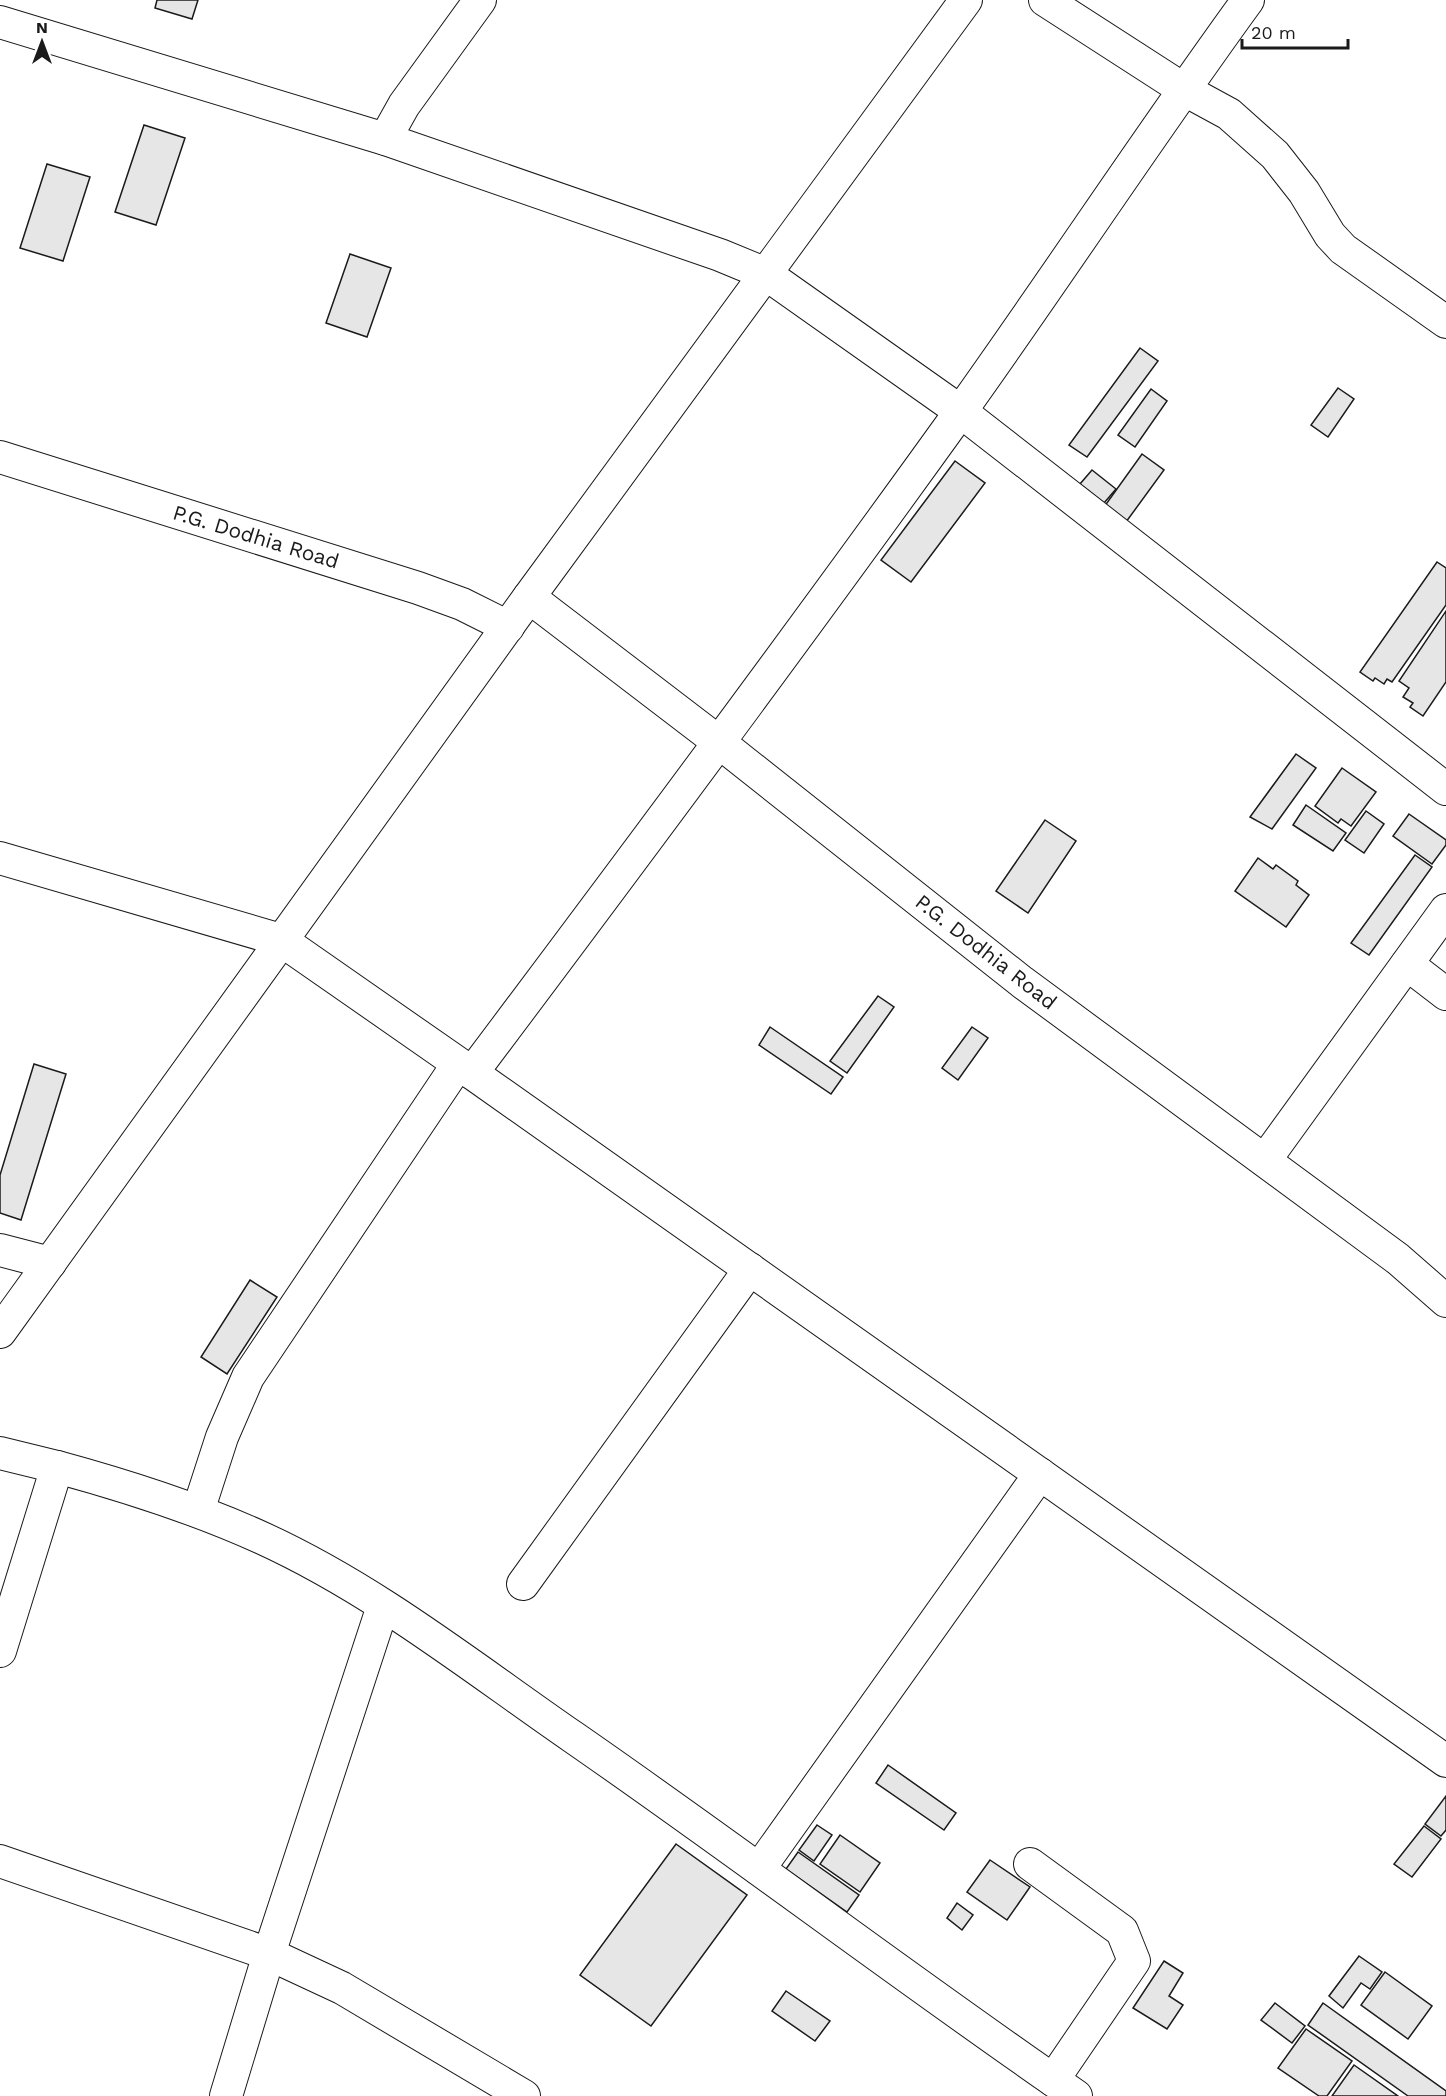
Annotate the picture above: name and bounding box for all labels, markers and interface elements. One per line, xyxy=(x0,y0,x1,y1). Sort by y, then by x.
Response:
north arrow xyxy=(12,12,72,72)
scale bar xyxy=(1242,12,1348,50)
text: N xyxy=(36,18,48,37)
text: 20 m xyxy=(1251,22,1296,43)
street label: P.G. Dodhia Road xyxy=(170,499,342,574)
street label: P.G. Dodhia Road xyxy=(911,889,1062,1015)

